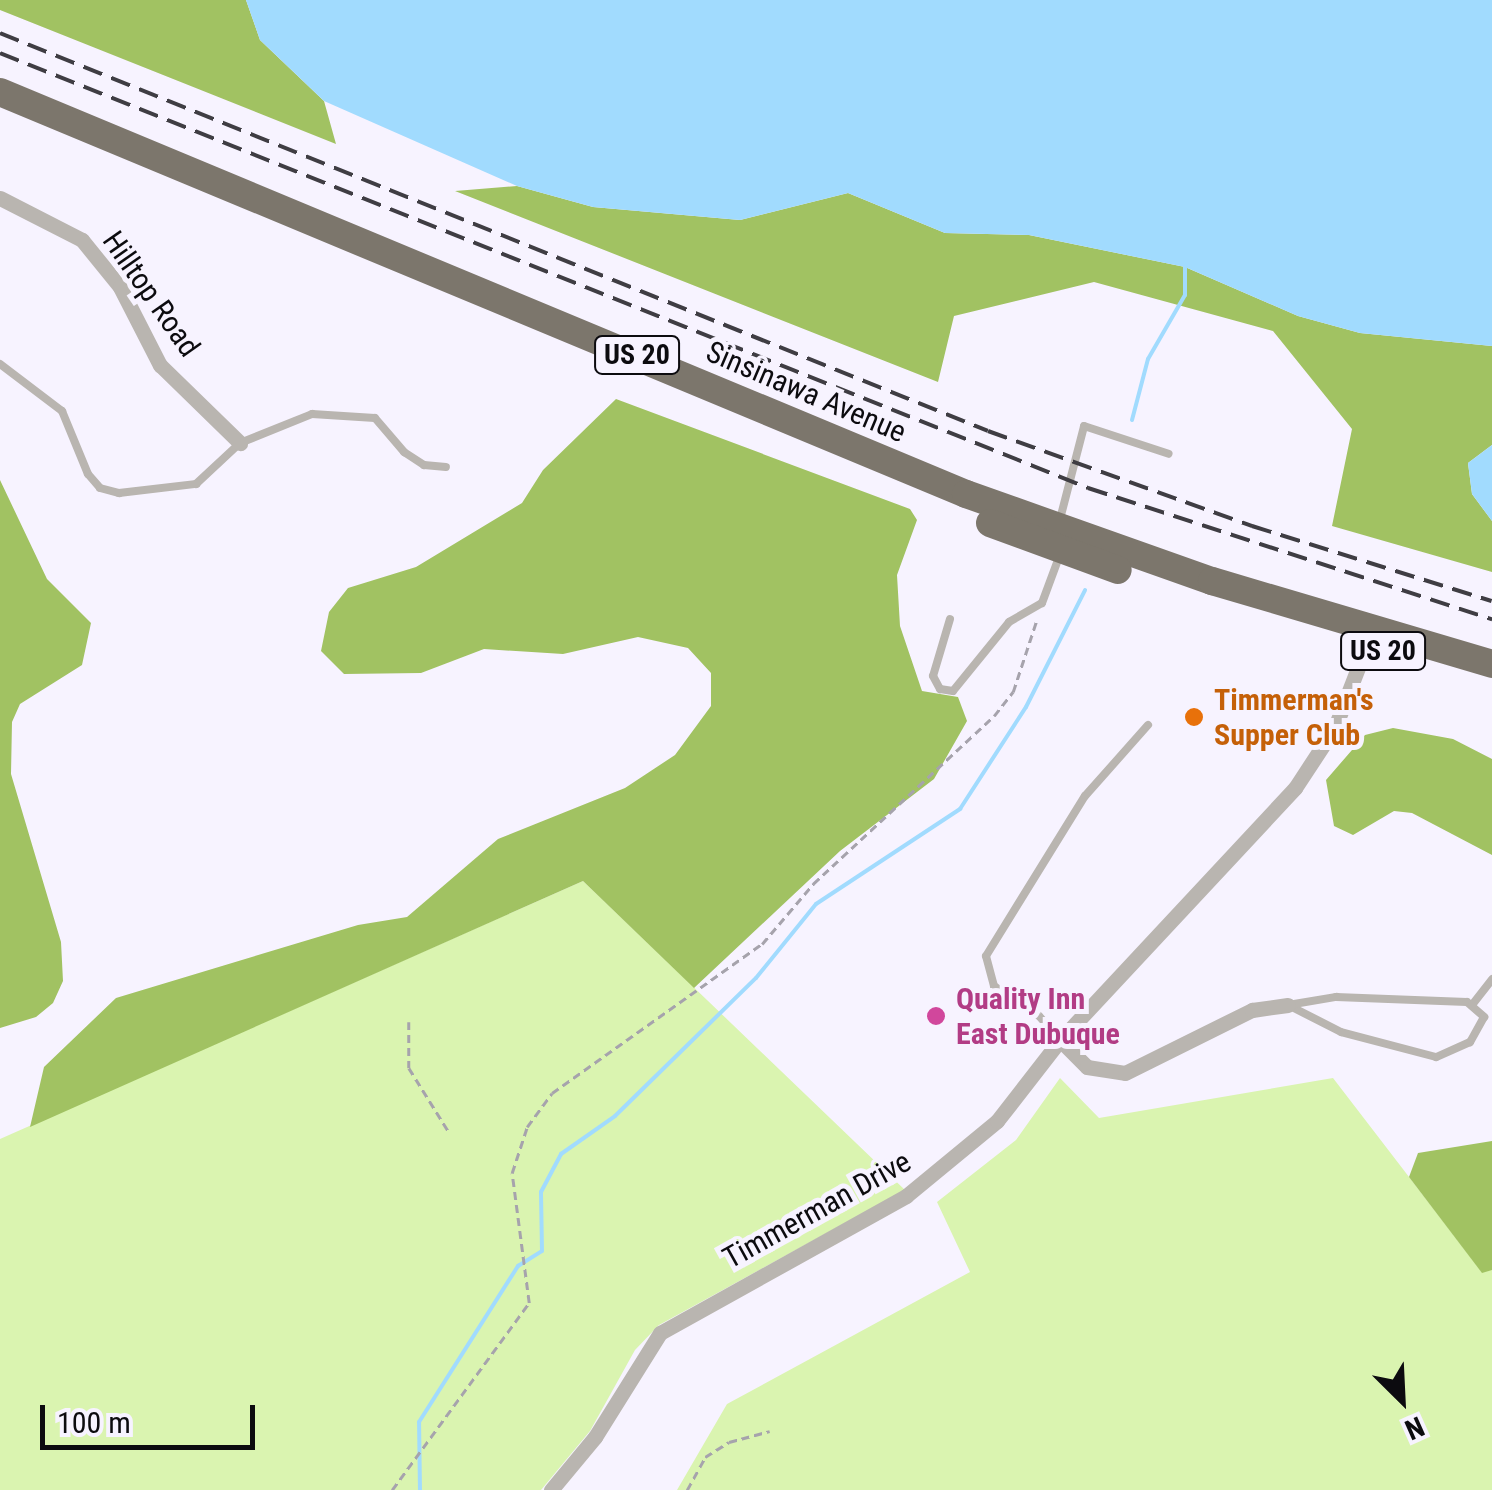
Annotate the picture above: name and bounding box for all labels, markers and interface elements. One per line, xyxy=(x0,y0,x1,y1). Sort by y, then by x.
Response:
street label: Hilltop Road xyxy=(95,224,207,364)
road number: US 20 xyxy=(592,332,682,378)
street label: Sinsinawa Avenue xyxy=(701,334,911,450)
road number: US 20 xyxy=(1338,628,1428,674)
place label: Timmerman's Supper Club xyxy=(1214,682,1374,752)
marker: Timmerman's Supper Club xyxy=(1183,706,1205,728)
place label: Quality Inn East Dubuque xyxy=(956,981,1120,1052)
marker: Quality Inn East Dubuque xyxy=(925,1005,947,1027)
street label: Timmerman Drive xyxy=(717,1144,917,1276)
north arrow xyxy=(1352,1350,1452,1450)
scale bar xyxy=(45,1385,260,1447)
text: 100 m xyxy=(57,1405,131,1440)
text: N xyxy=(1400,1409,1429,1446)

